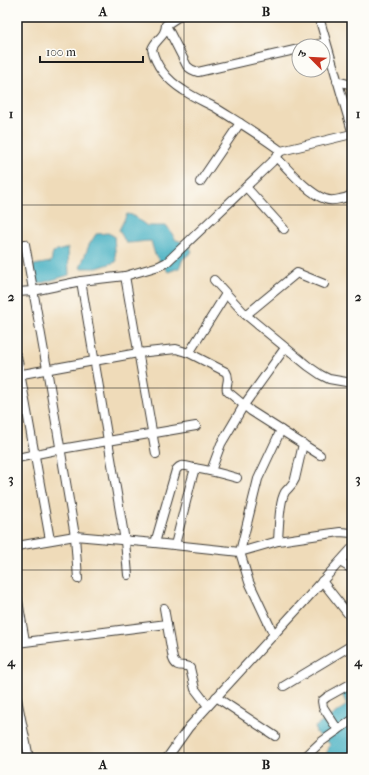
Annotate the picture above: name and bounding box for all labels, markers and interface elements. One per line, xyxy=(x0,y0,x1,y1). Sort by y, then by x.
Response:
text: A xyxy=(98,4,108,19)
text: B xyxy=(262,4,271,19)
scale bar xyxy=(40,38,143,64)
north arrow xyxy=(291,38,331,78)
text: 100 m xyxy=(46,45,76,59)
text: उ xyxy=(295,48,310,60)
text: 1 xyxy=(9,106,14,121)
text: 1 xyxy=(356,106,361,121)
text: 2 xyxy=(8,289,15,304)
text: 2 xyxy=(355,289,362,304)
text: 3 xyxy=(8,471,14,487)
text: 3 xyxy=(355,471,361,487)
text: 4 xyxy=(6,654,16,670)
text: 4 xyxy=(353,654,363,670)
text: A xyxy=(98,757,108,772)
text: B xyxy=(262,757,271,772)

